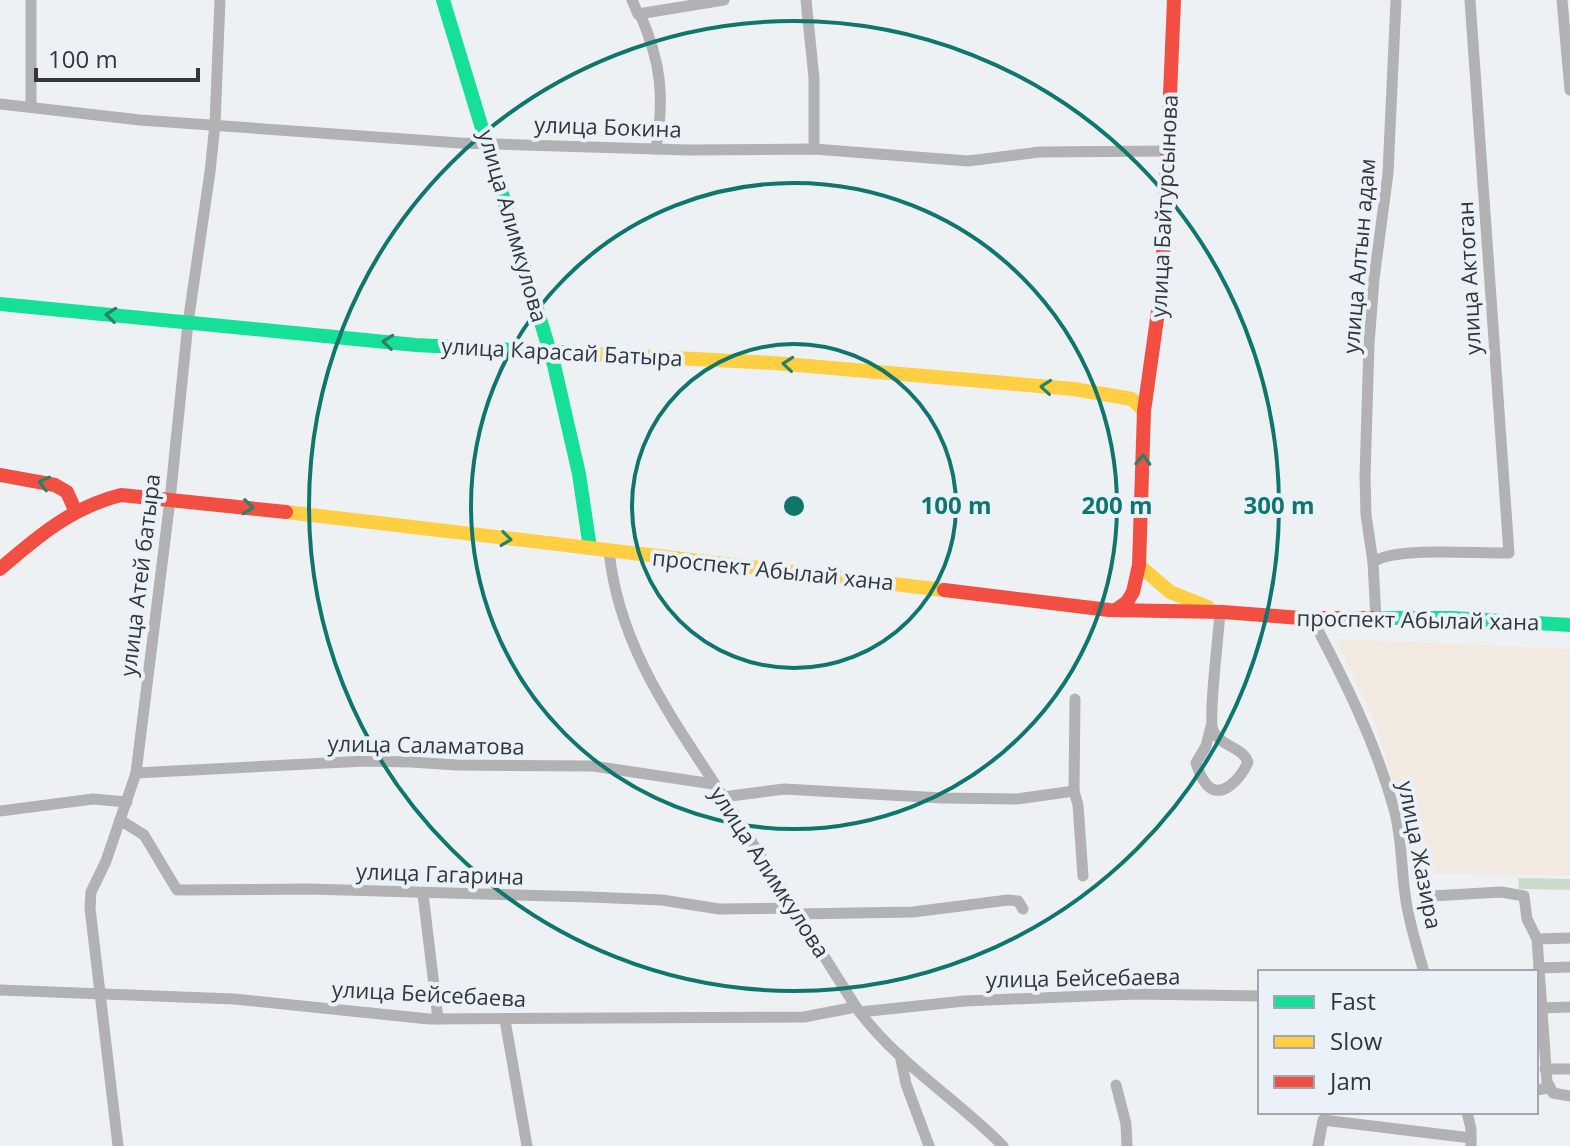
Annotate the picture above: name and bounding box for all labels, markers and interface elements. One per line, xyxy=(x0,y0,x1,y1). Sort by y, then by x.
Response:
scale bar xyxy=(36,32,198,82)
text: 100 m xyxy=(48,42,118,75)
street label: улица Байтурсынова xyxy=(1142,94,1184,318)
street label: улица Бокина xyxy=(534,108,682,144)
street label: улица Алимкулова xyxy=(472,126,556,326)
street label: улица Алтын адам xyxy=(1335,157,1381,355)
street label: улица Актоган xyxy=(1449,200,1487,356)
one-way arrow xyxy=(104,306,117,323)
street label: улица Карасай Батыра xyxy=(441,330,684,372)
one-way arrow xyxy=(381,333,394,350)
one-way arrow xyxy=(781,356,794,373)
one-way arrow xyxy=(1040,378,1053,395)
one-way arrow xyxy=(1134,453,1151,466)
street label: улица Атей батыра xyxy=(112,472,166,678)
one-way arrow xyxy=(37,475,51,492)
text: 100 m xyxy=(921,488,991,521)
text: 200 m xyxy=(1082,488,1152,521)
text: 300 m xyxy=(1244,488,1314,521)
centre of rings xyxy=(780,492,808,520)
one-way arrow xyxy=(242,499,255,516)
one-way arrow xyxy=(500,530,513,547)
street label: проспект Абылай хана xyxy=(651,541,895,597)
street label: проспект Абылай хана xyxy=(1296,602,1540,636)
street label: улица Саламатова xyxy=(327,727,525,761)
street label: улица Жазира xyxy=(1392,778,1450,931)
street label: улица Алимкулова xyxy=(704,780,838,963)
street label: улица Гагарина xyxy=(355,855,525,891)
street label: улица Бейсебаева xyxy=(985,960,1180,994)
legend xyxy=(1258,970,1538,1114)
street label: улица Бейсебаева xyxy=(331,973,527,1013)
text: Fast xyxy=(1330,984,1376,1017)
text: Slow xyxy=(1330,1024,1383,1057)
text: Jam xyxy=(1328,1064,1372,1097)

